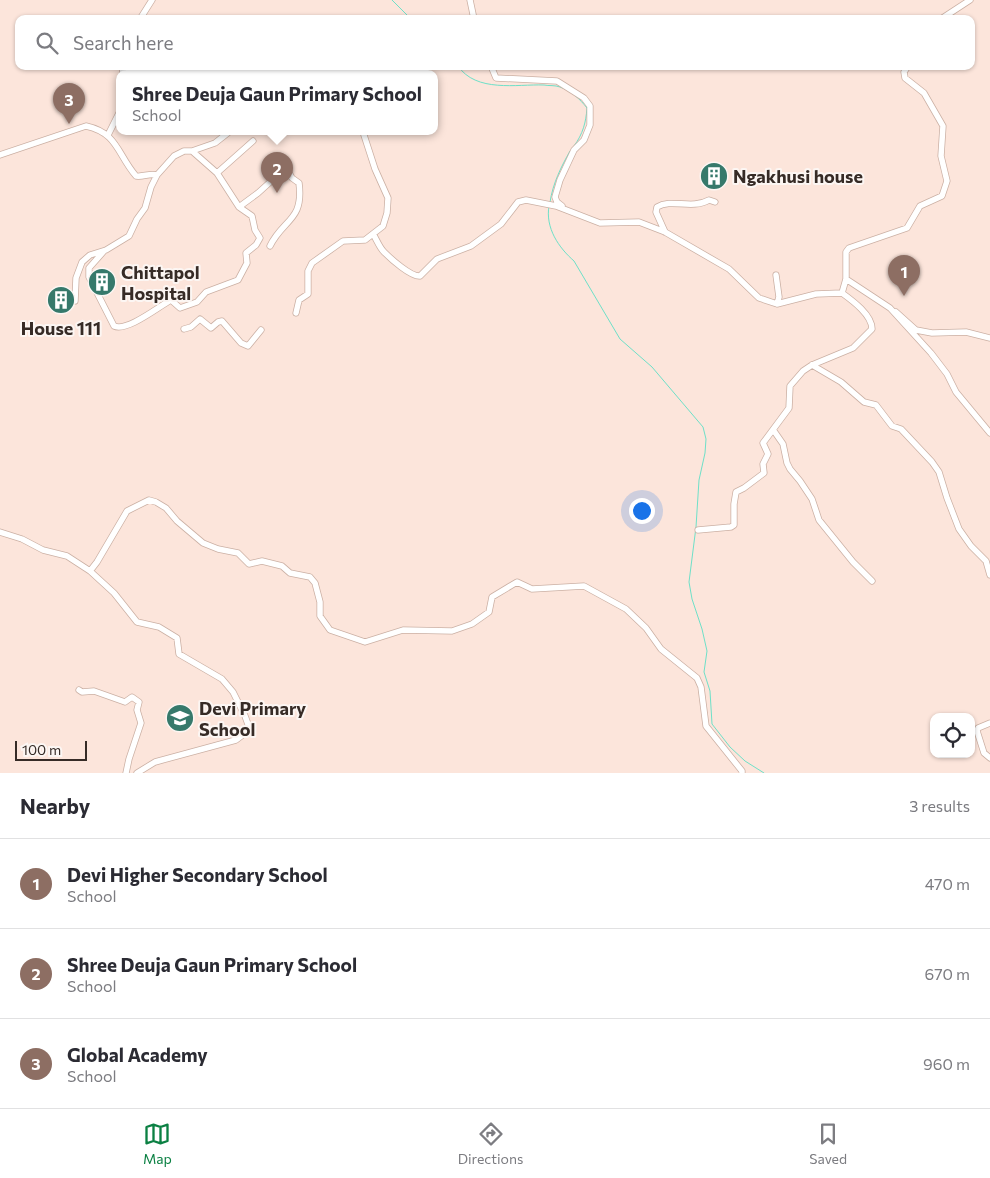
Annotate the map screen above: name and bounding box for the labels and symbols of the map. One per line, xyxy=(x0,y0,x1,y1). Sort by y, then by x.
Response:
pin: 3 xyxy=(53,83,85,124)
pin: 2 xyxy=(261,152,293,193)
building icon: Ngakhusi house xyxy=(699,161,729,191)
place label: Ngakhusi house xyxy=(733,165,863,187)
pin: 1 xyxy=(888,255,920,296)
place label: Chittapol Hospital xyxy=(121,261,200,304)
building icon: Chittapol Hospital xyxy=(87,267,117,297)
building icon: House 111 xyxy=(46,285,76,315)
place label: House 111 xyxy=(21,317,101,339)
your location xyxy=(629,498,655,524)
place label: Devi Primary School xyxy=(199,697,306,740)
school or university icon: Devi Primary School xyxy=(165,703,195,733)
scale bar xyxy=(15,738,88,761)

